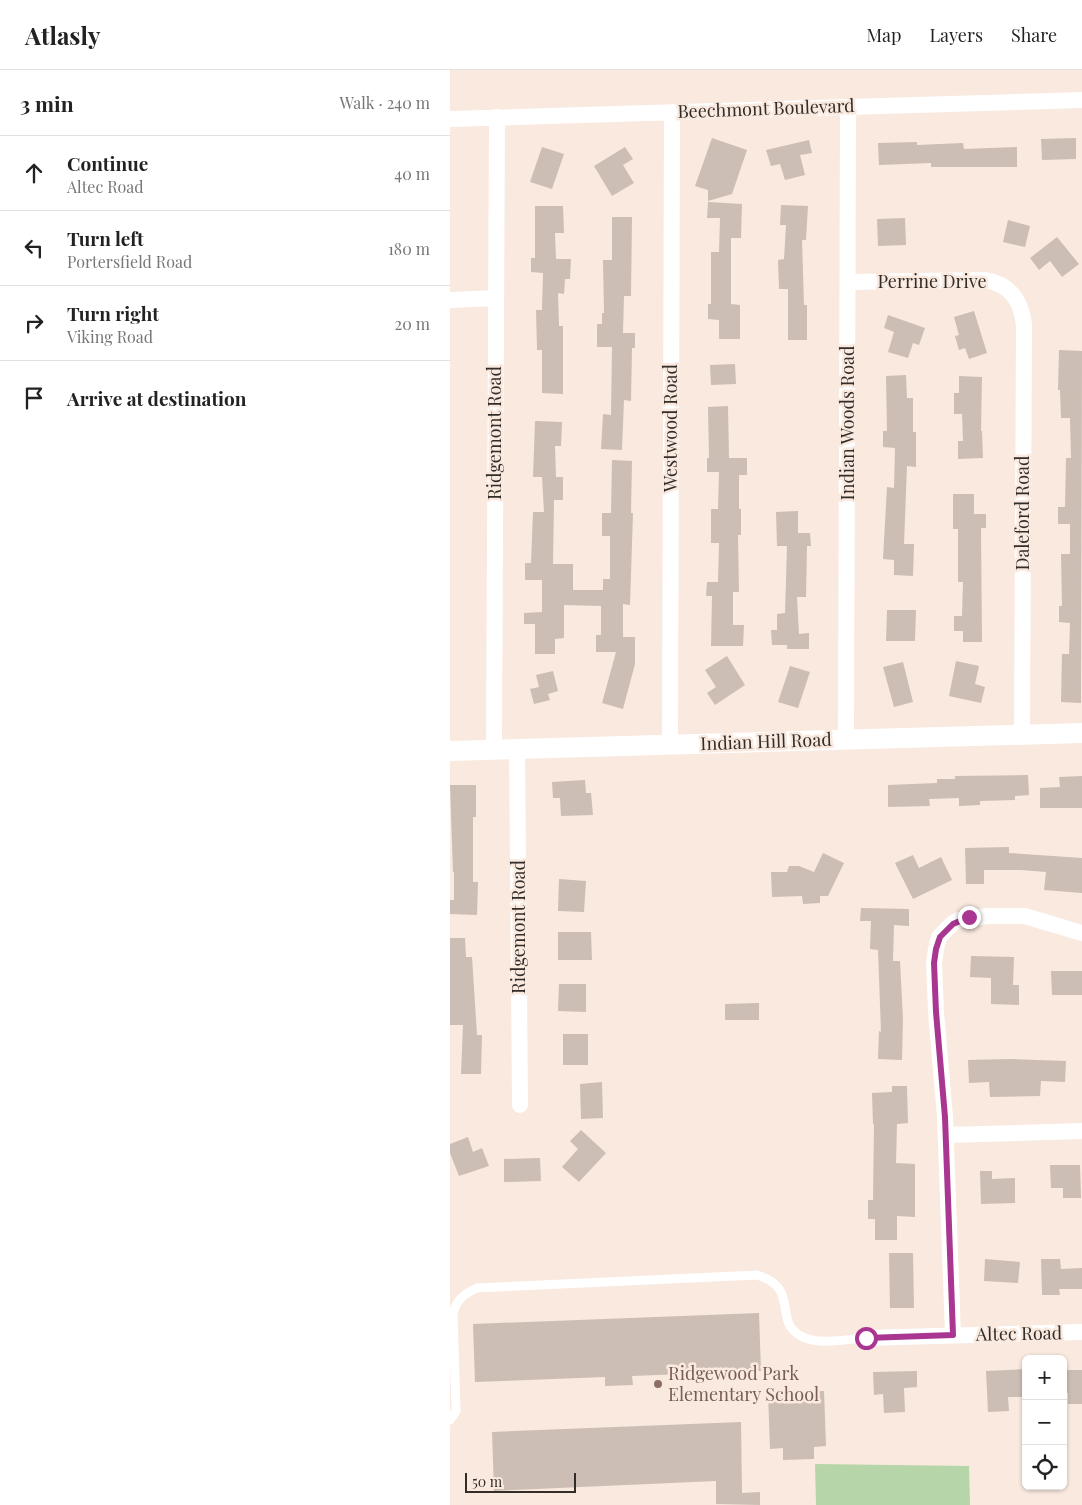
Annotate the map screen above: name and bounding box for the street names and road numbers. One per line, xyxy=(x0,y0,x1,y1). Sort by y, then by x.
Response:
street label: Beechmont Boulevard xyxy=(677,93,855,123)
street label: Perrine Drive xyxy=(877,269,987,293)
street label: Indian Woods Road xyxy=(835,345,859,500)
street label: Westwood Road xyxy=(658,364,682,493)
street label: Ridgemont Road xyxy=(482,365,506,500)
street label: Daleford Road xyxy=(1010,455,1034,571)
street label: Indian Hill Road xyxy=(700,727,833,755)
street label: Ridgemont Road xyxy=(506,859,530,994)
street label: Altec Road xyxy=(975,1320,1063,1346)

